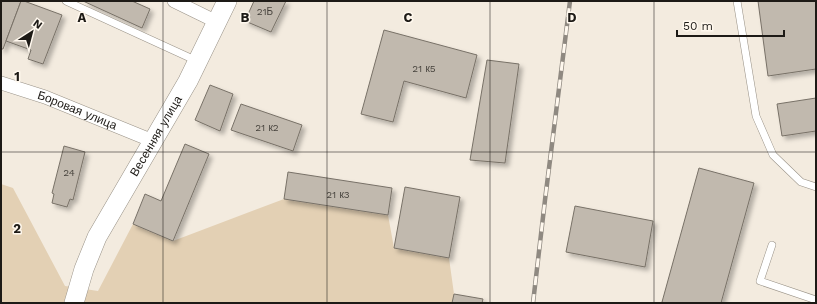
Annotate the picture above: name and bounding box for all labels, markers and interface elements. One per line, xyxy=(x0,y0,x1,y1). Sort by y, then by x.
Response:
house number: 21Б xyxy=(257,6,274,17)
text: A xyxy=(78,10,87,25)
text: B xyxy=(241,10,250,25)
text: C xyxy=(404,10,413,25)
text: D xyxy=(567,10,577,25)
north arrow xyxy=(12,12,52,52)
scale bar xyxy=(677,12,784,38)
text: N xyxy=(30,17,45,32)
text: 50 m xyxy=(683,19,713,33)
house number: 21 к5 xyxy=(412,63,436,74)
text: 1 xyxy=(14,69,20,84)
street label: Боровая улица xyxy=(36,88,119,133)
street label: Весенняя улица xyxy=(127,93,185,179)
house number: 21 к2 xyxy=(255,122,279,133)
house number: 24 xyxy=(63,167,75,178)
house number: 21 к3 xyxy=(326,189,350,200)
text: 2 xyxy=(13,221,21,236)

